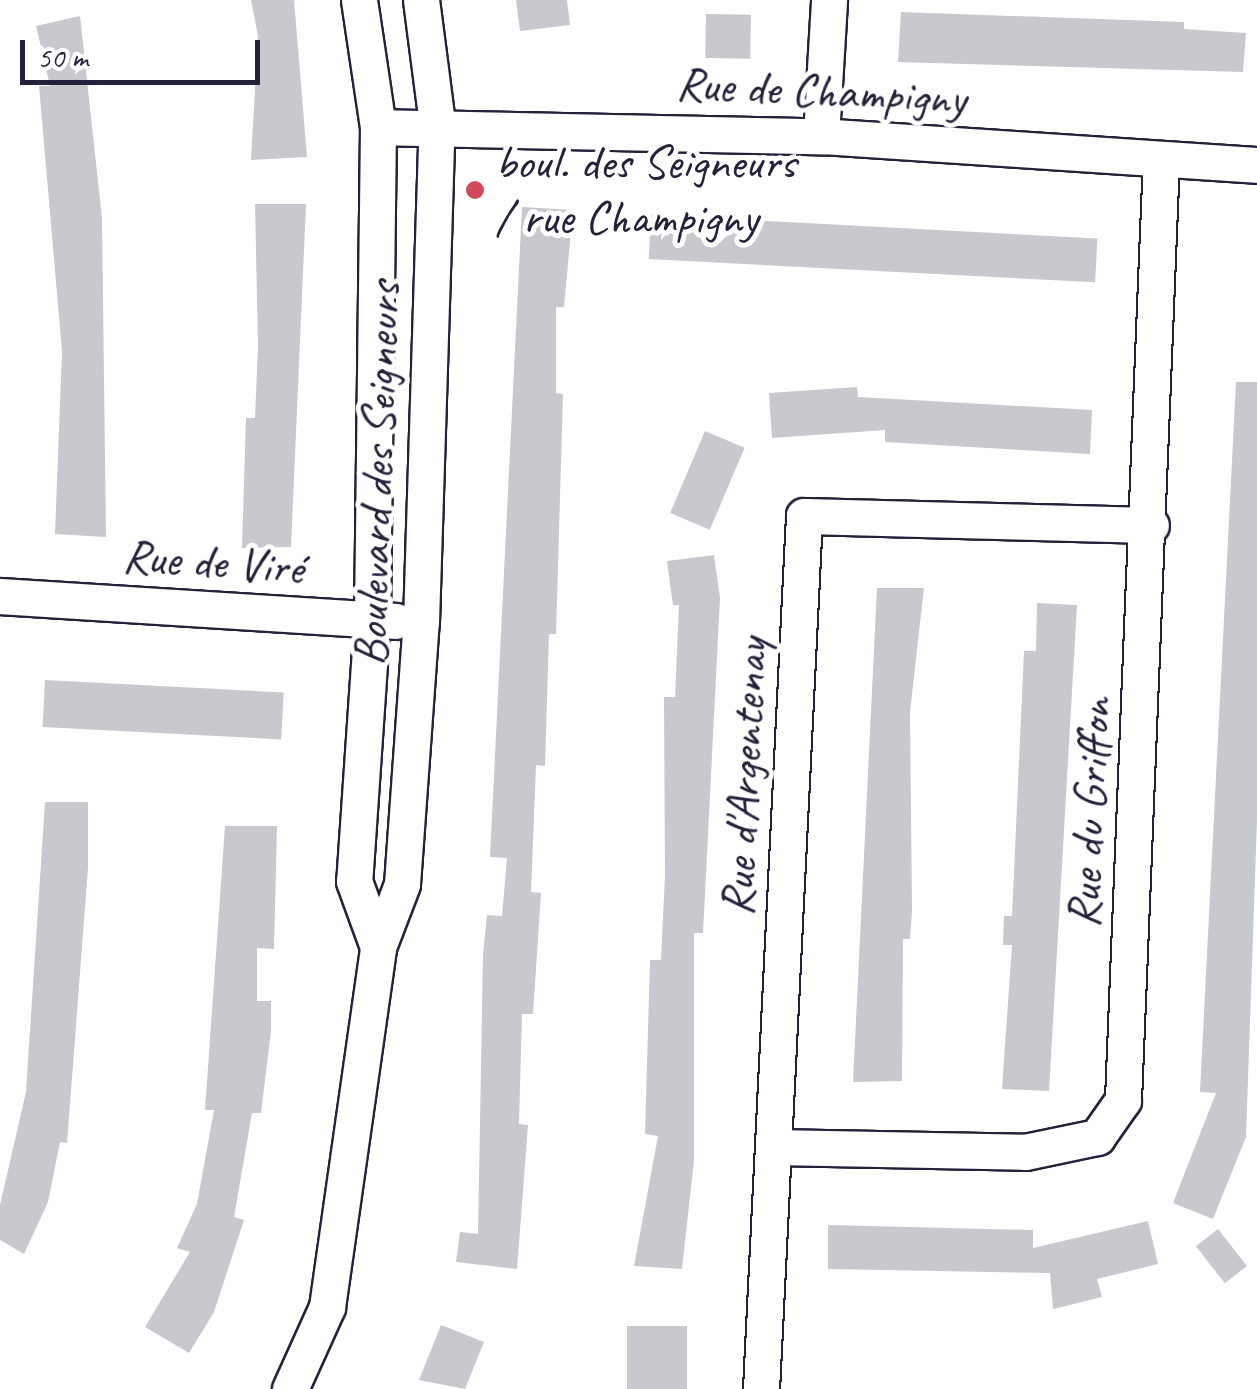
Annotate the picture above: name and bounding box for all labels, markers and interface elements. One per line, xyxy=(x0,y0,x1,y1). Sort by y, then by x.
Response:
scale bar xyxy=(25,20,265,82)
text: 50 m xyxy=(37,38,88,76)
street label: Rue de Champigny xyxy=(673,55,969,127)
place label: boul. des Seigneurs / rue Champigny xyxy=(495,133,795,246)
marker: boul. des Seigneurs / rue Champigny xyxy=(464,179,486,201)
street label: Boulevard des Seigneurs xyxy=(342,282,412,666)
street label: Rue de Viré xyxy=(121,527,305,597)
street label: Rue d'Argentenay xyxy=(708,637,780,917)
street label: Rue du Griffon xyxy=(1054,697,1124,929)

